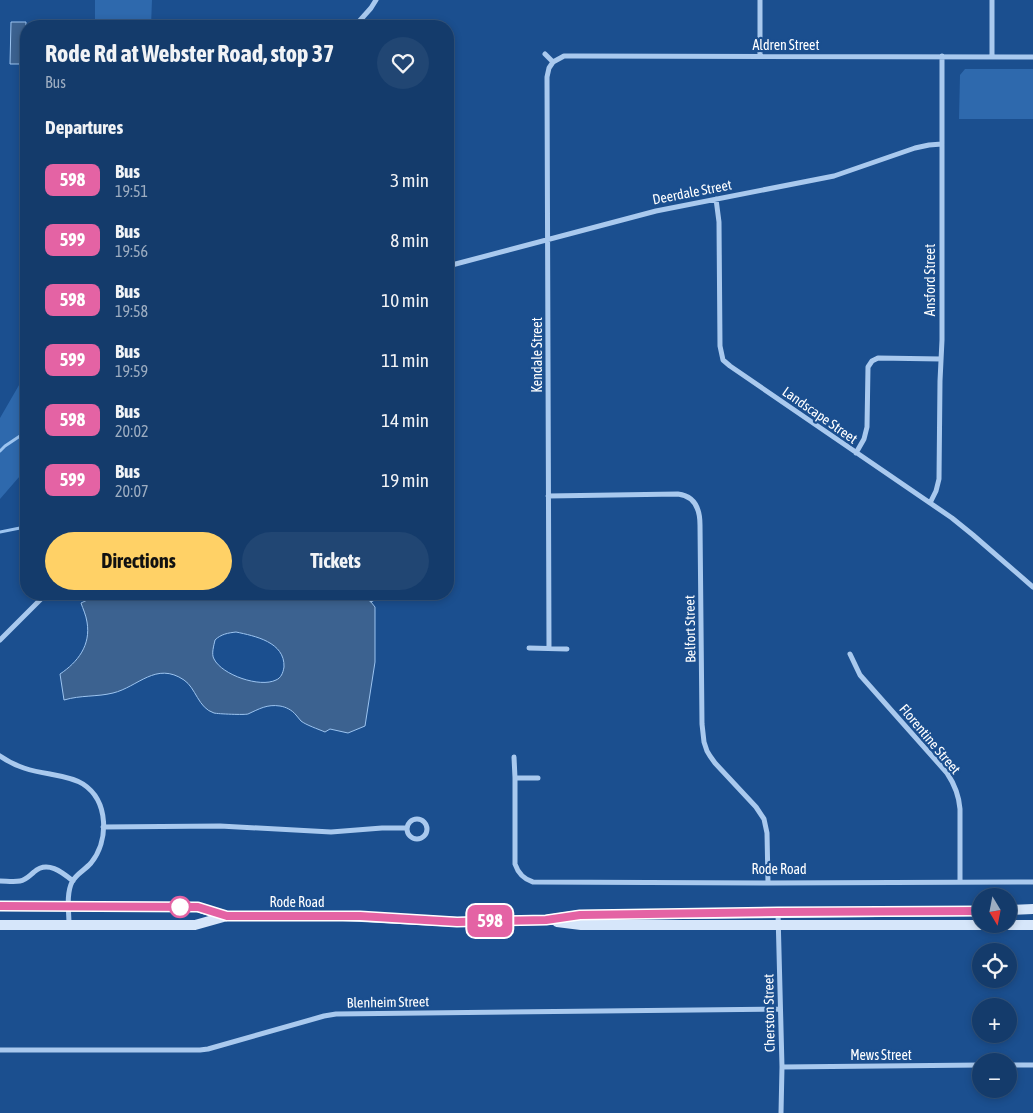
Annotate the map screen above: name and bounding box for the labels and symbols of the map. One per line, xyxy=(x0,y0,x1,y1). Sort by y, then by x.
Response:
street label: Aldren Street xyxy=(753,37,819,53)
street label: Deerdale Street xyxy=(651,176,733,208)
street label: Ansford Street xyxy=(922,244,938,316)
street label: Kendale Street xyxy=(529,317,545,393)
street label: Landscape Street xyxy=(780,383,860,447)
street label: Belfort Street xyxy=(681,595,699,663)
street label: Florentine Street xyxy=(896,701,964,777)
street label: Rode Road xyxy=(751,861,807,877)
north arrow xyxy=(972,888,1018,932)
street label: Rode Road xyxy=(269,894,325,910)
unlabelled marker xyxy=(169,896,191,918)
line badge: 598 xyxy=(461,905,519,937)
street label: Cherston Street xyxy=(760,974,778,1052)
street label: Blenheim Street xyxy=(347,993,429,1011)
street label: Mews Street xyxy=(850,1047,912,1063)

